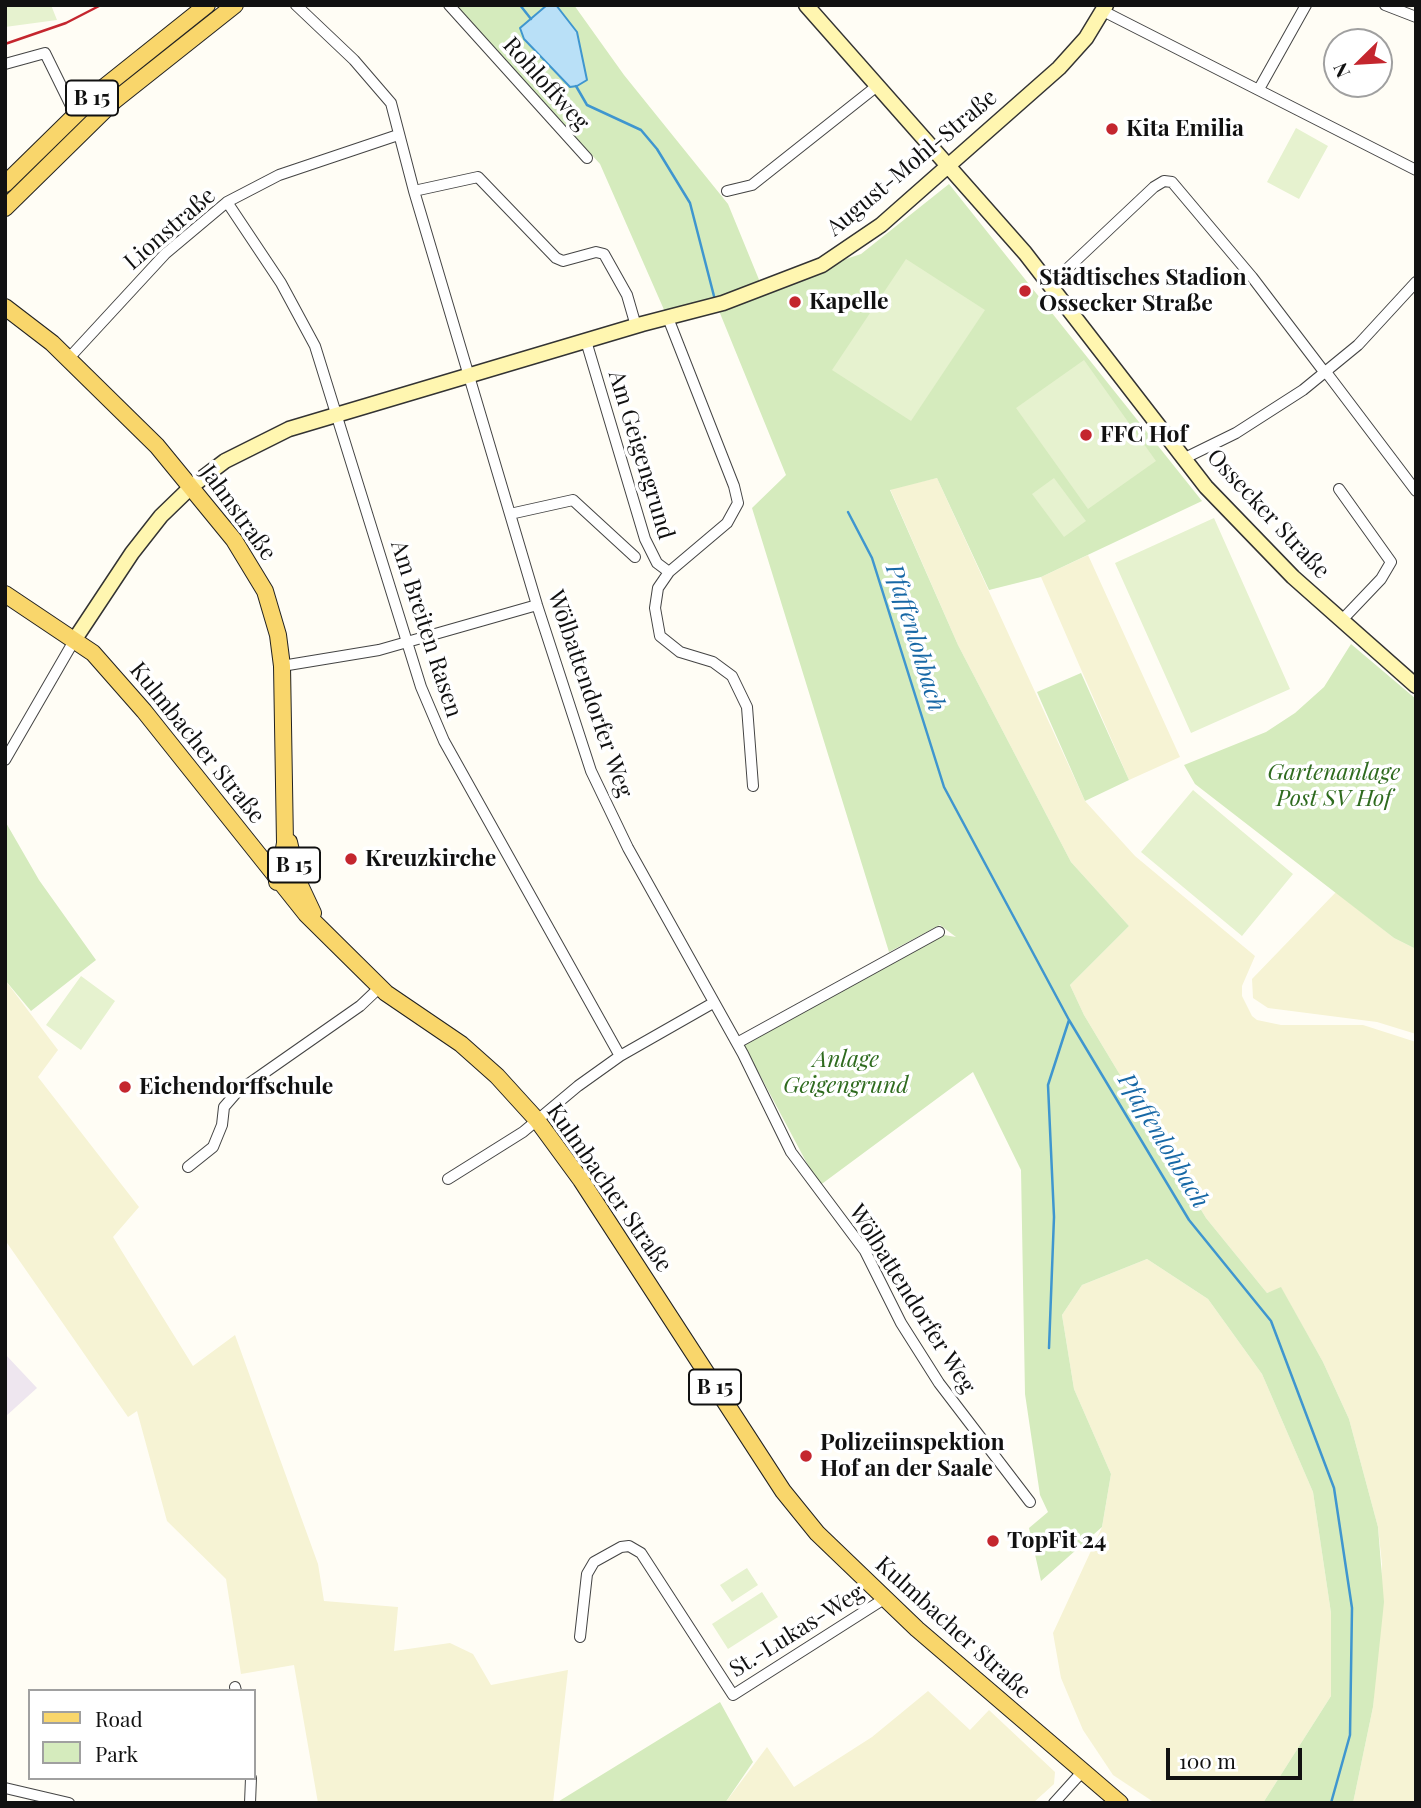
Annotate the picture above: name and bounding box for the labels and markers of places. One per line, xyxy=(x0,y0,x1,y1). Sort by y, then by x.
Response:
place label: Kita Emilia xyxy=(1126,115,1244,143)
marker: Kita Emilia xyxy=(1104,121,1120,137)
place label: Städtisches Stadion Ossecker Straße xyxy=(1039,264,1247,318)
marker: Städtisches Stadion Ossecker Straße xyxy=(1017,283,1033,299)
place label: Kapelle xyxy=(809,288,889,316)
marker: Kapelle xyxy=(787,294,803,310)
place label: FFC Hof xyxy=(1100,421,1188,449)
marker: FFC Hof xyxy=(1078,427,1094,443)
place label: Kreuzkirche xyxy=(365,845,496,873)
marker: Kreuzkirche xyxy=(343,851,359,867)
place label: Eichendorffschule xyxy=(139,1073,333,1101)
marker: Eichendorffschule xyxy=(117,1079,133,1095)
place label: Polizeiinspektion Hof an der Saale xyxy=(820,1429,1005,1483)
marker: Polizeiinspektion Hof an der Saale xyxy=(798,1448,814,1464)
place label: TopFit 24 xyxy=(1007,1527,1106,1555)
marker: TopFit 24 xyxy=(985,1533,1001,1549)

